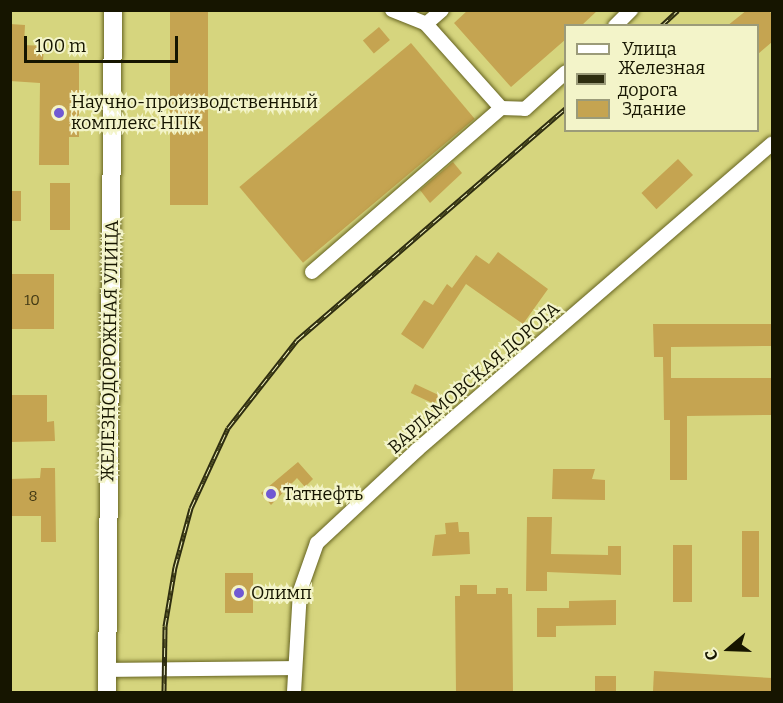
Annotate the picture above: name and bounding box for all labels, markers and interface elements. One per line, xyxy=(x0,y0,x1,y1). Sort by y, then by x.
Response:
scale bar xyxy=(27,24,182,62)
legend xyxy=(564,24,759,132)
text: 100 m xyxy=(35,35,86,57)
text: Улица xyxy=(622,38,677,60)
text: Железная дорога xyxy=(618,57,705,101)
place label: Научно-производственный комплекс НПК xyxy=(71,92,318,134)
text: Здание xyxy=(622,98,686,120)
marker: Научно-производственный комплекс НПК xyxy=(52,106,66,120)
street label: ЖЕЛЕЗНОДОРОЖНАЯ УЛИЦА xyxy=(97,220,123,482)
house number: 10 xyxy=(24,292,40,310)
street label: ВАРЛАМОВСКАЯ ДОРОГА xyxy=(384,298,564,458)
place label: Татнефть xyxy=(283,483,363,505)
marker: Татнефть xyxy=(264,487,278,501)
house number: 8 xyxy=(28,488,38,506)
place label: Олимп xyxy=(251,582,312,604)
marker: Олимп xyxy=(232,586,246,600)
north arrow xyxy=(699,619,759,679)
text: С xyxy=(701,647,722,663)

